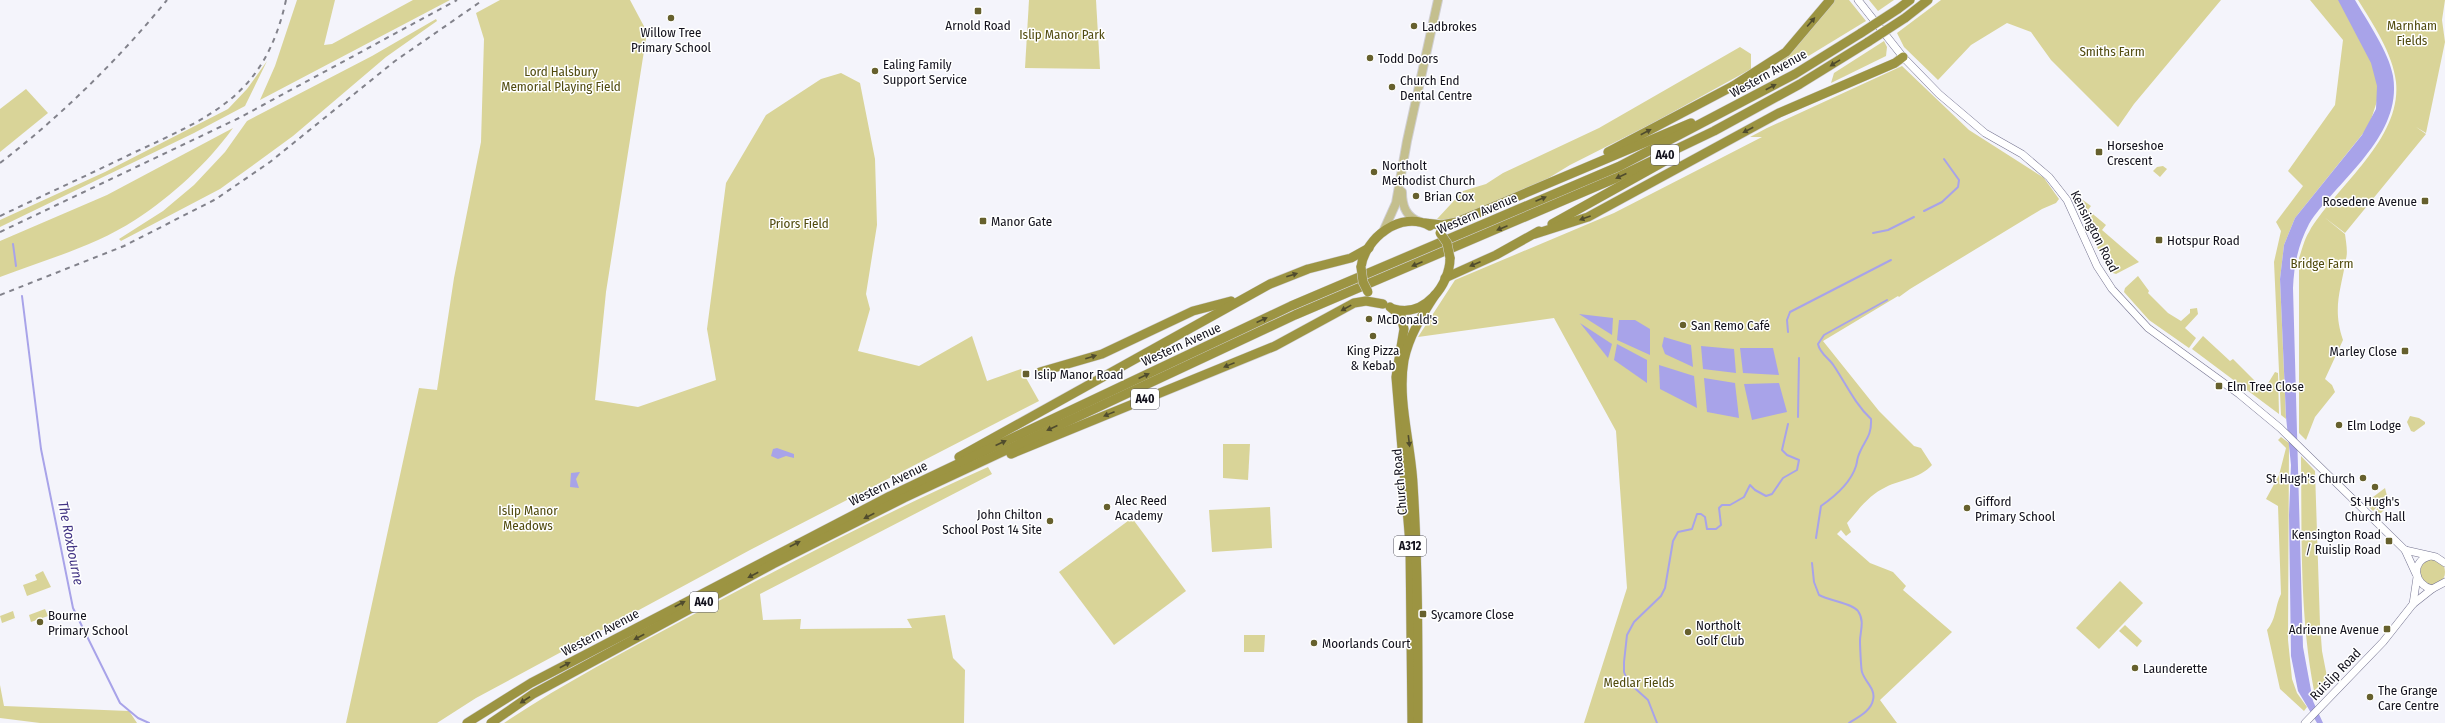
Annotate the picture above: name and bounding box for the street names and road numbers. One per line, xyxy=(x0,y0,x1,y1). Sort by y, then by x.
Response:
street label: Western Avenue xyxy=(1727,46,1809,101)
road number: A40 xyxy=(1651,145,1679,165)
street label: Kensington Road xyxy=(2068,188,2122,275)
street label: Western Avenue xyxy=(1435,190,1520,237)
street label: Western Avenue xyxy=(1139,320,1223,369)
road number: A40 xyxy=(1131,389,1159,409)
street label: Church Road xyxy=(1389,448,1410,516)
street label: Western Avenue xyxy=(846,458,930,509)
road number: A312 xyxy=(1394,536,1426,556)
road number: A40 xyxy=(690,592,718,612)
street label: Western Avenue xyxy=(559,606,642,659)
street label: Ruislip Road xyxy=(2307,645,2364,703)

